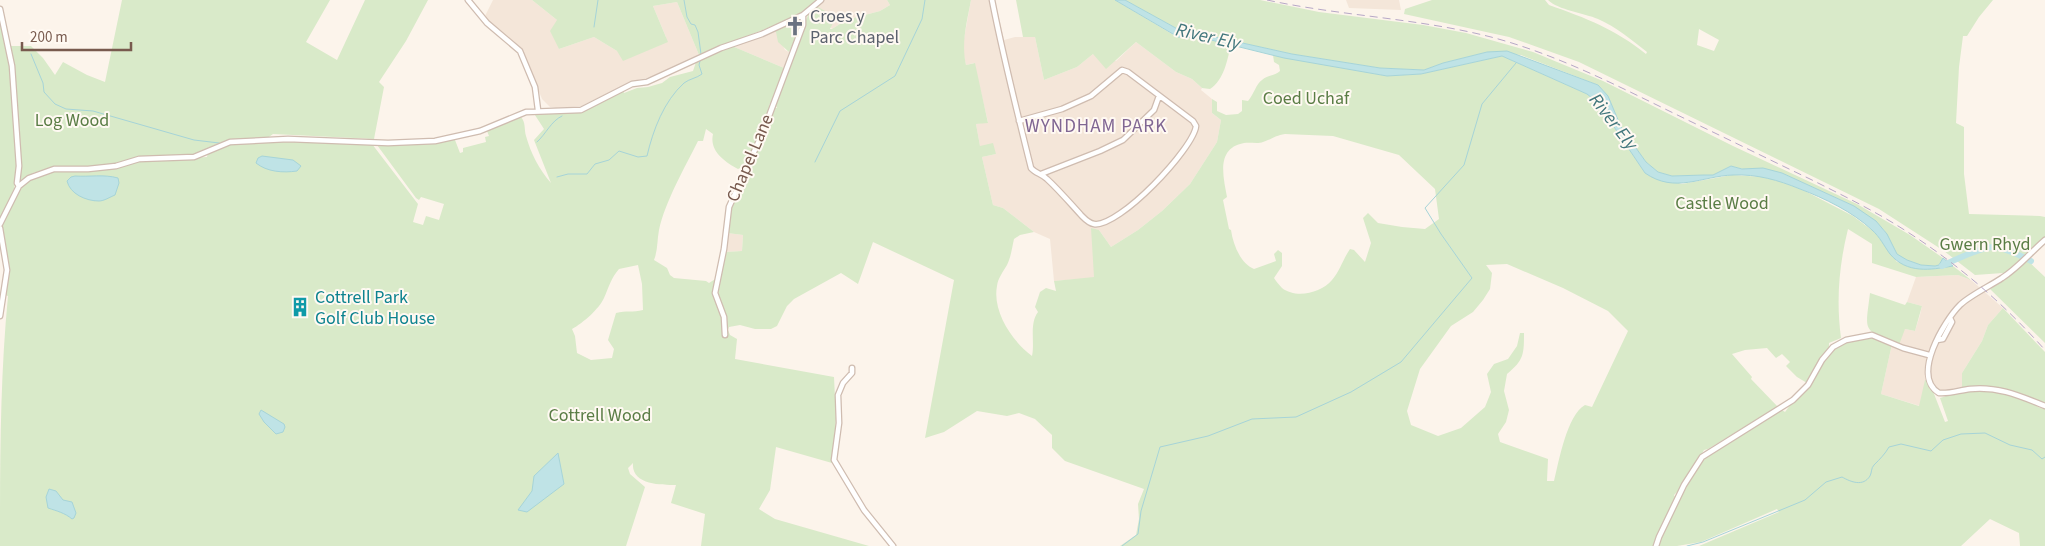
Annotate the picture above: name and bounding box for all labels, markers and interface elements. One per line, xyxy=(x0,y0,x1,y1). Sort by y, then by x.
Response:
place label: Croes y Parc Chapel xyxy=(810,4,899,50)
church icon: Croes y Parc Chapel xyxy=(784,15,806,37)
water label: River Ely xyxy=(1173,16,1244,58)
scale bar xyxy=(22,20,131,52)
text: 200 m xyxy=(30,27,68,48)
park label: Coed Uchaf xyxy=(1263,86,1350,111)
water label: River Ely xyxy=(1582,88,1645,157)
park label: Log Wood xyxy=(35,108,109,133)
street label: Chapel Lane xyxy=(720,110,780,206)
district label: WYNDHAM PARK xyxy=(1025,113,1167,140)
park label: Castle Wood xyxy=(1675,191,1769,216)
park label: Gwern Rhyd xyxy=(1940,232,2030,257)
place label: Cottrell Park Golf Club House xyxy=(315,285,435,331)
building icon: Cottrell Park Golf Club House xyxy=(289,296,311,318)
park label: Cottrell Wood xyxy=(549,403,651,428)

